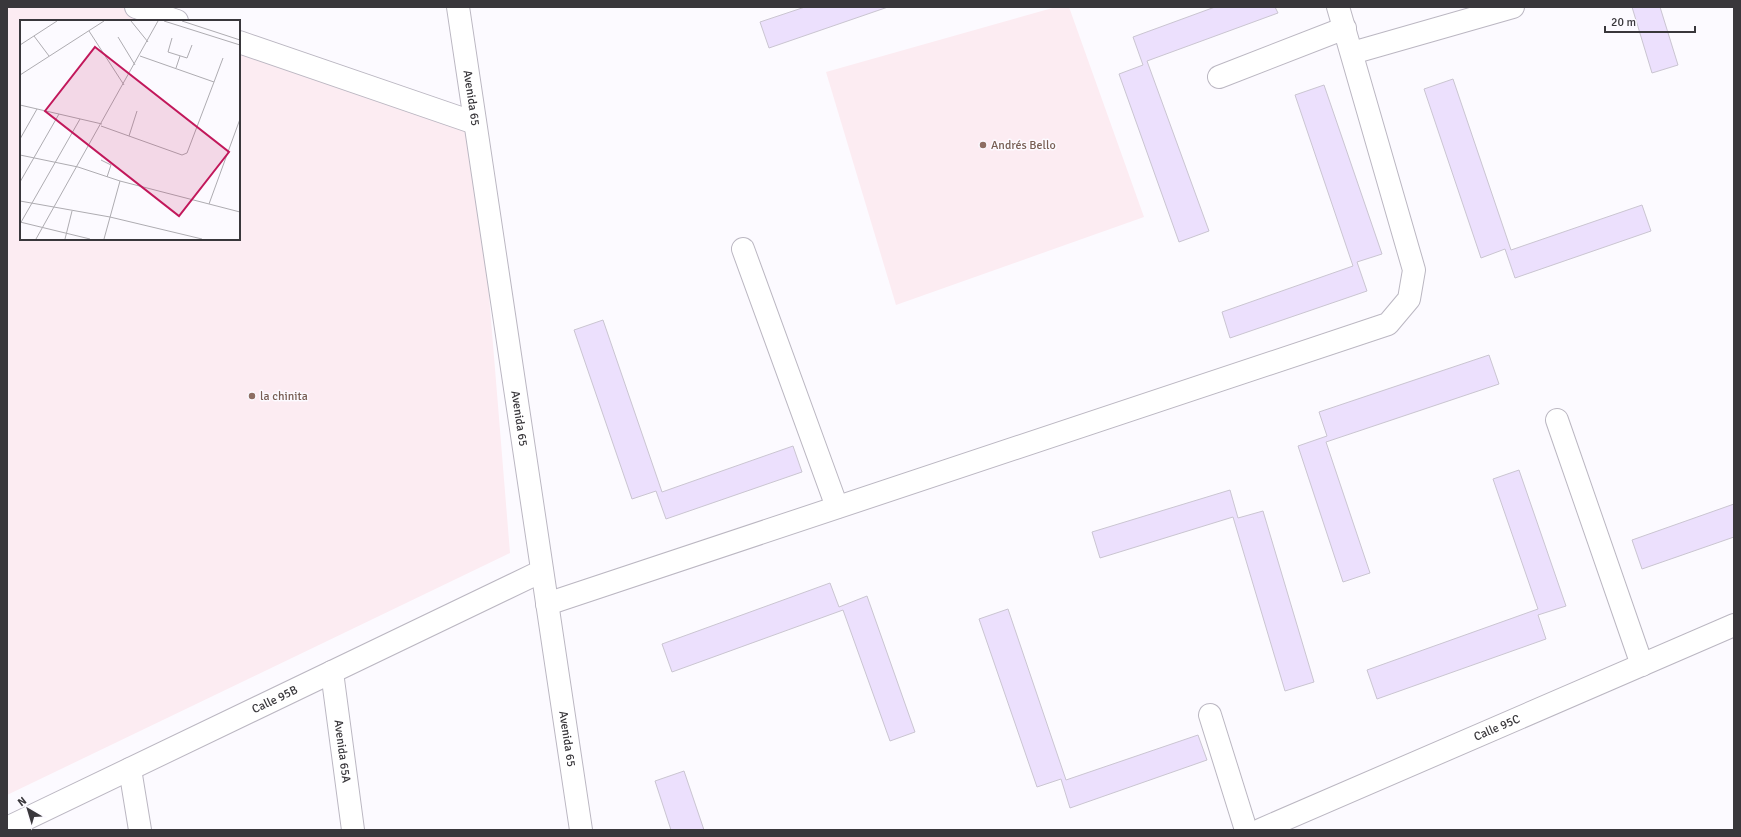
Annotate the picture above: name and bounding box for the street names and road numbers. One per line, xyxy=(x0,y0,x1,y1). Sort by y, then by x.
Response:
street label: Avenida 65 xyxy=(460,69,483,127)
street label: Avenida 65 xyxy=(507,390,531,447)
street label: Calle 95B xyxy=(250,682,300,717)
street label: Avenida 65 xyxy=(555,710,578,768)
street label: Calle 95C xyxy=(1472,711,1522,745)
street label: Avenida 65A xyxy=(330,719,354,785)

